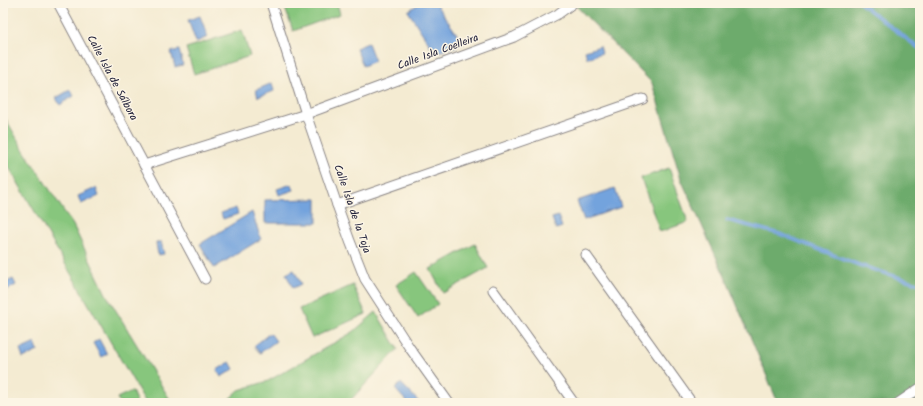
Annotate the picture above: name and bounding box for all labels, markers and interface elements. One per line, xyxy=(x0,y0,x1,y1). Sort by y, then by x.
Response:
street label: Calle Isla Coelleira xyxy=(395,29,481,75)
street label: Calle Isla de Sálbora xyxy=(82,32,142,124)
street label: Calle Isla de la Toja xyxy=(328,162,376,256)

